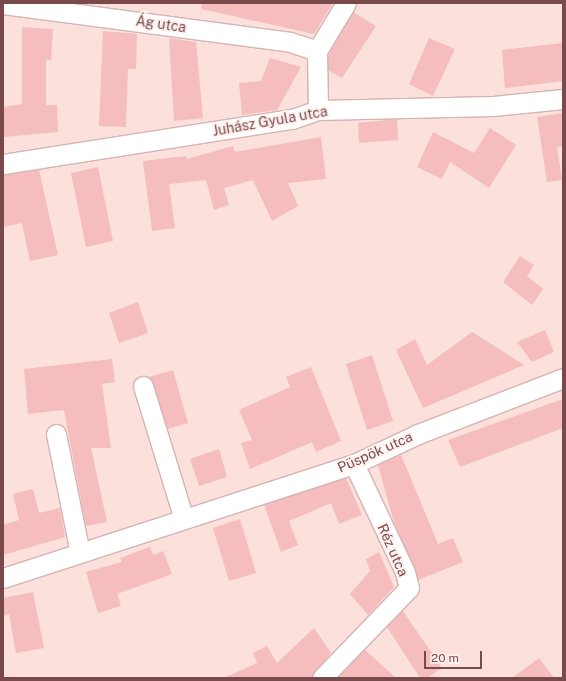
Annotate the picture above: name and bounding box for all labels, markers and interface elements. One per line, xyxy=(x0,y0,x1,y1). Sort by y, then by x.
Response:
street label: Ág utca xyxy=(135,12,187,36)
street label: Juhász Gyula utca xyxy=(211,103,329,139)
street label: Püspök utca xyxy=(335,428,415,476)
street label: Réz utca xyxy=(374,521,412,579)
scale bar xyxy=(426,643,484,669)
text: 20 m xyxy=(431,651,459,665)

